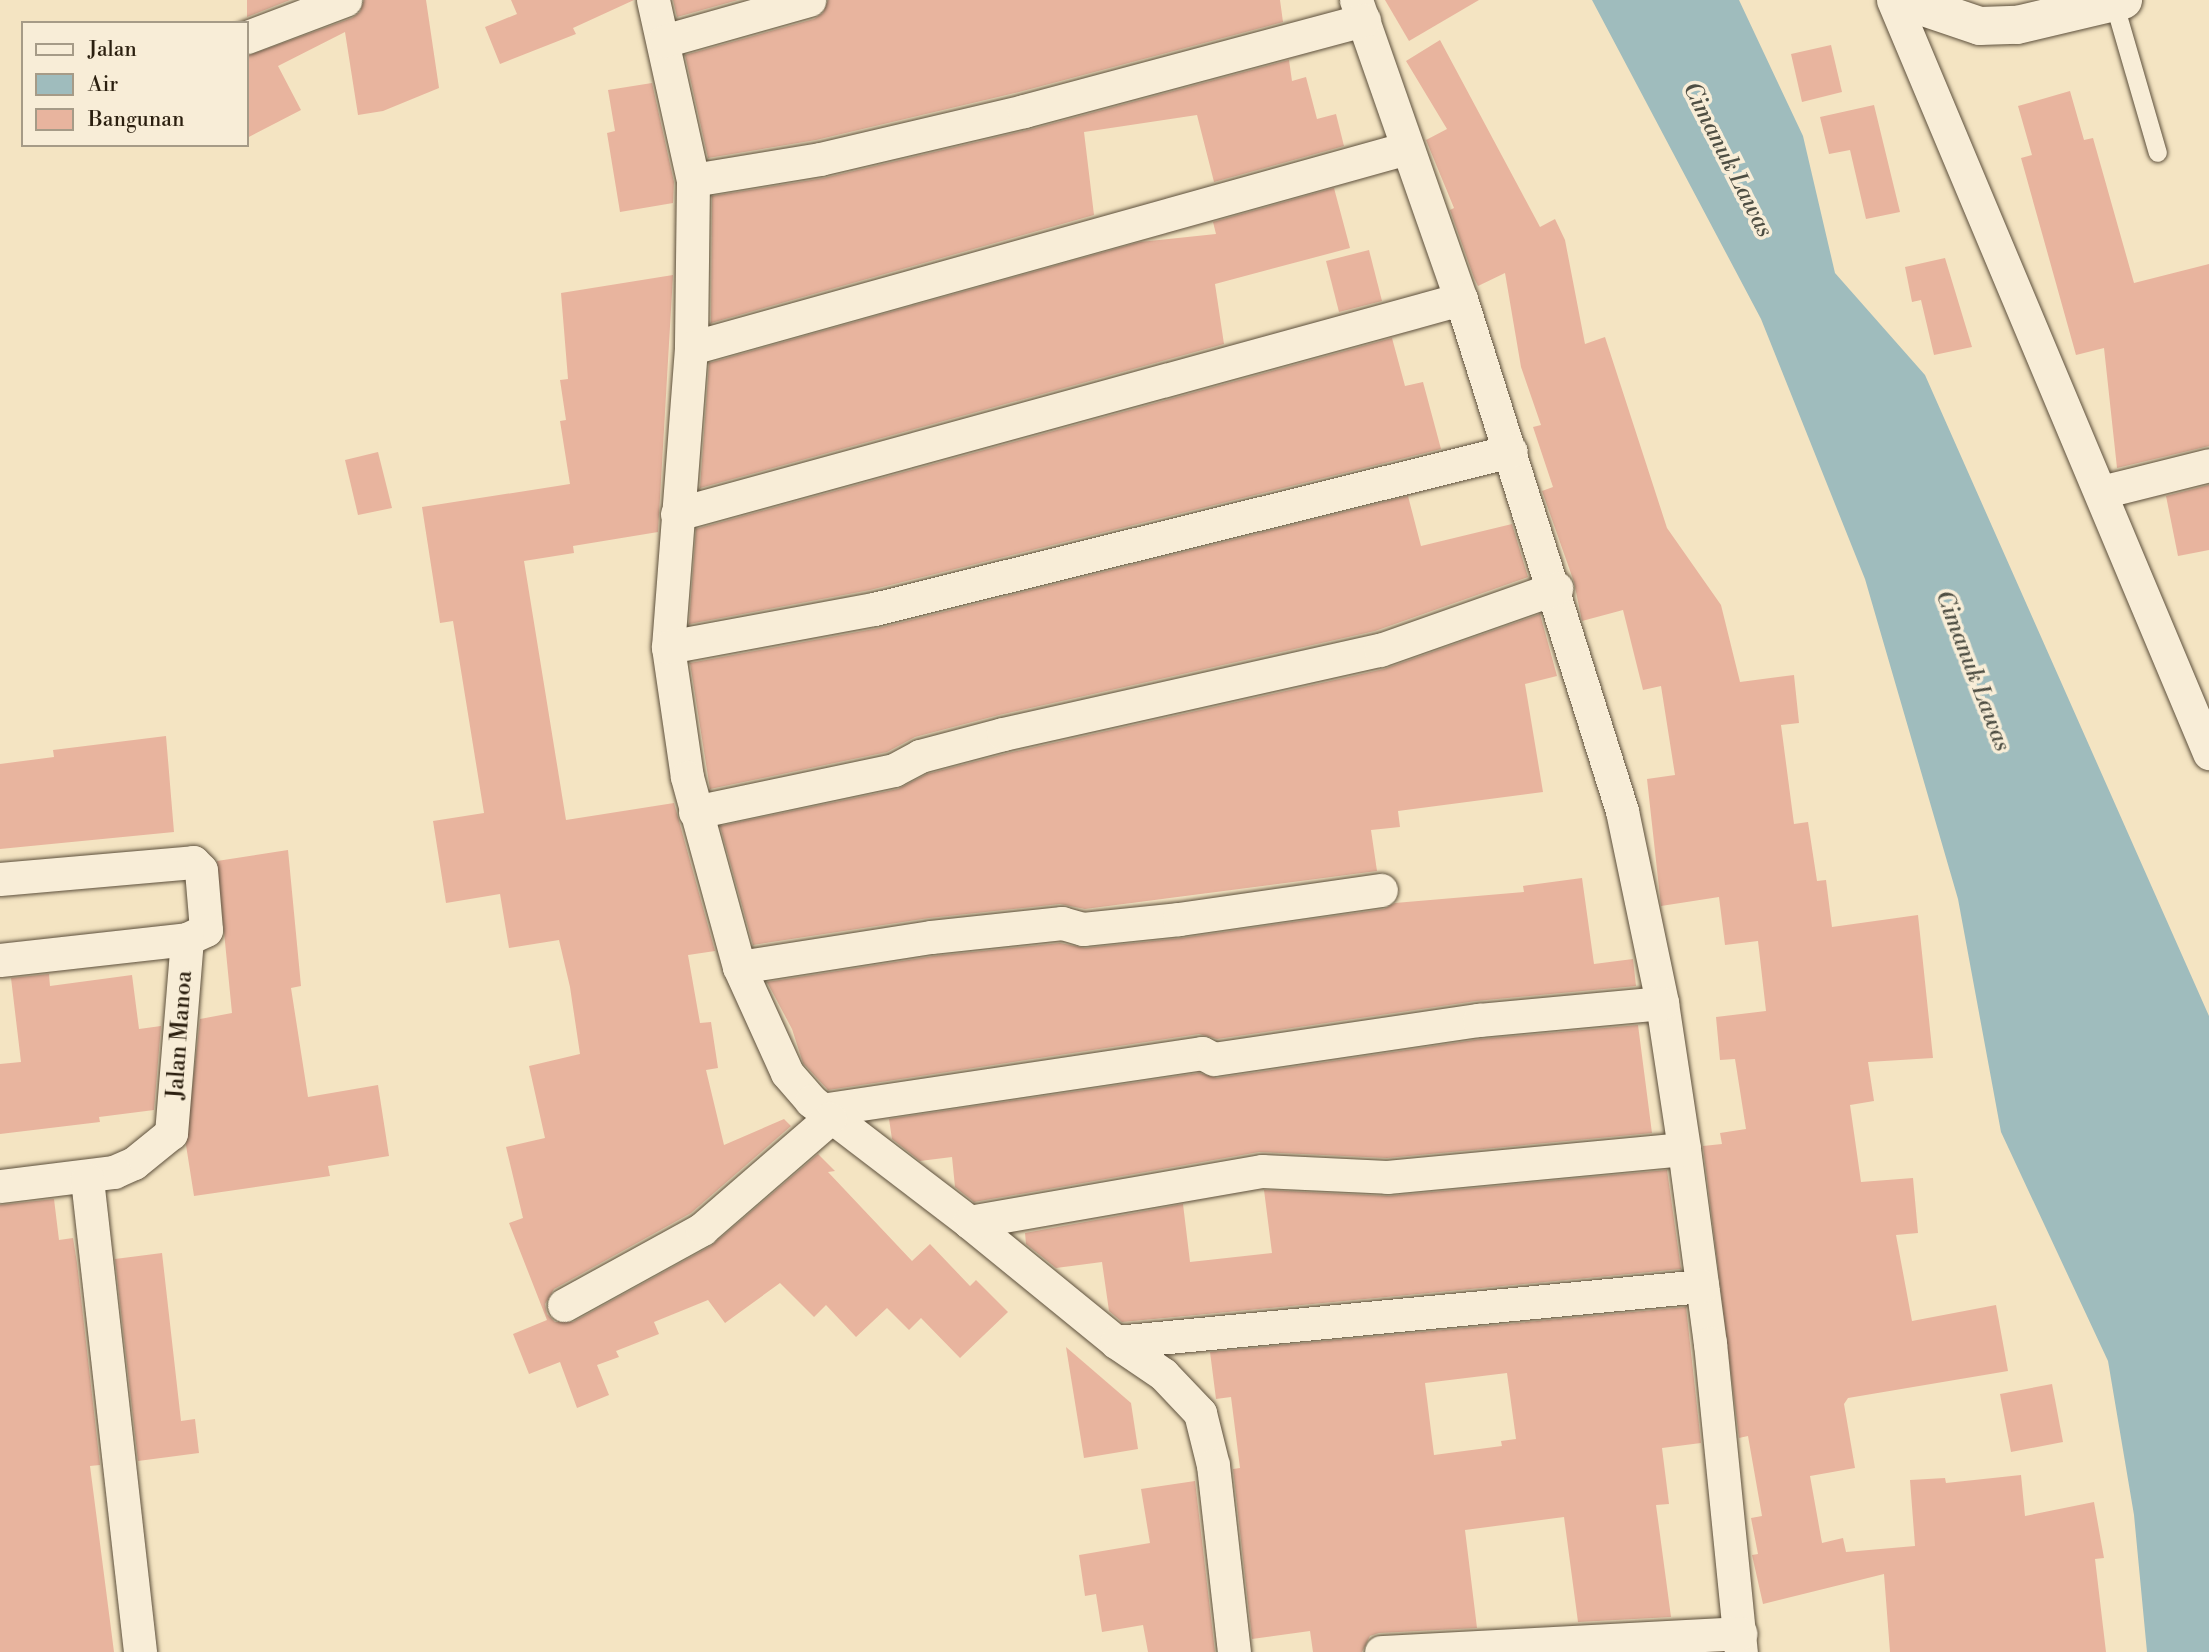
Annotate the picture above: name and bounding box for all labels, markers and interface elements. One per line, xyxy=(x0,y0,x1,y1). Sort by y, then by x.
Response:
legend xyxy=(21,21,248,147)
text: Jalan xyxy=(88,37,137,63)
text: Air xyxy=(88,72,118,98)
water label: Cimanuk Lawas xyxy=(1676,78,1778,242)
text: Bangunan xyxy=(88,107,184,133)
water label: Cimanuk Lawas xyxy=(1928,587,2016,755)
street label: Jalan Manoa xyxy=(162,970,198,1100)

